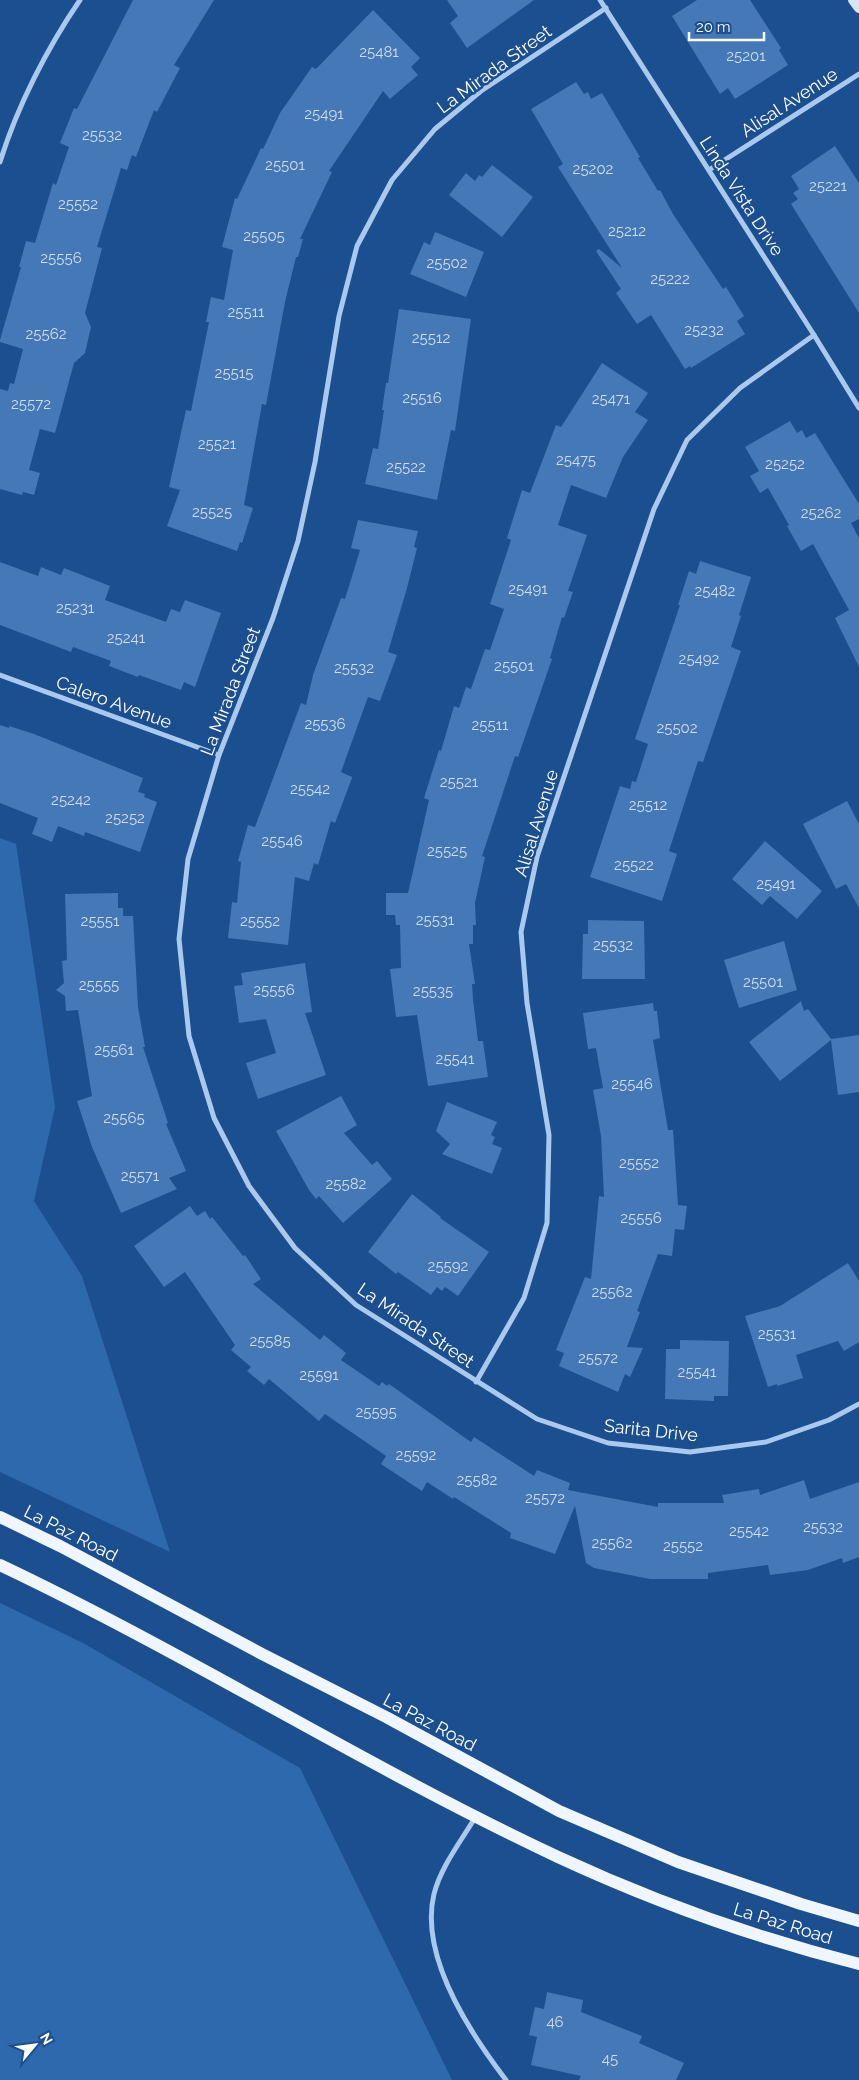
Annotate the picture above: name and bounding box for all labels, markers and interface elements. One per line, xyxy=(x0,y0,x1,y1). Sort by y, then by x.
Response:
scale bar xyxy=(689,10,764,42)
text: 20 m xyxy=(696,18,731,36)
street label: La Mirada Street xyxy=(433,20,555,118)
house number: 25481 xyxy=(359,43,399,61)
house number: 25201 xyxy=(726,47,766,65)
street label: Alisal Avenue xyxy=(737,63,842,141)
house number: 25491 xyxy=(304,105,344,123)
house number: 25532 xyxy=(82,126,122,144)
street label: Linda Vista Drive xyxy=(696,132,789,260)
house number: 25501 xyxy=(265,156,305,174)
house number: 25202 xyxy=(573,160,614,178)
house number: 25221 xyxy=(809,177,848,195)
house number: 25552 xyxy=(58,195,98,213)
house number: 25212 xyxy=(608,222,646,240)
house number: 25505 xyxy=(243,227,285,245)
house number: 25556 xyxy=(40,249,82,267)
house number: 25502 xyxy=(426,254,468,272)
house number: 25222 xyxy=(650,270,690,288)
house number: 25511 xyxy=(227,303,265,321)
house number: 25232 xyxy=(684,321,724,339)
house number: 25562 xyxy=(25,325,67,343)
house number: 25512 xyxy=(412,329,450,347)
house number: 25515 xyxy=(215,364,253,382)
house number: 25516 xyxy=(402,389,442,407)
house number: 25471 xyxy=(592,390,631,408)
house number: 25572 xyxy=(11,395,51,413)
house number: 25521 xyxy=(198,435,237,453)
house number: 25475 xyxy=(556,451,596,469)
house number: 25252 xyxy=(765,455,805,473)
house number: 25522 xyxy=(386,458,426,476)
house number: 25525 xyxy=(192,503,232,521)
house number: 25262 xyxy=(801,504,842,522)
house number: 25491 xyxy=(508,580,548,598)
house number: 25482 xyxy=(695,582,736,600)
house number: 25231 xyxy=(56,599,95,617)
street label: La Mirada Street xyxy=(196,624,264,758)
house number: 25241 xyxy=(107,629,146,647)
house number: 25492 xyxy=(679,650,720,668)
house number: 25501 xyxy=(494,657,534,675)
house number: 25532 xyxy=(334,659,374,677)
street label: Calero Avenue xyxy=(53,671,175,733)
house number: 25536 xyxy=(304,715,346,733)
house number: 25511 xyxy=(471,716,509,734)
house number: 25502 xyxy=(656,719,698,737)
street label: Alisal Avenue xyxy=(510,766,562,879)
house number: 25521 xyxy=(440,773,479,791)
house number: 25542 xyxy=(290,780,330,798)
house number: 25242 xyxy=(51,791,91,809)
house number: 25512 xyxy=(629,796,667,814)
house number: 25252 xyxy=(105,809,145,827)
house number: 25546 xyxy=(261,832,303,850)
house number: 25525 xyxy=(427,842,467,860)
house number: 25522 xyxy=(614,856,654,874)
house number: 25491 xyxy=(756,875,796,893)
house number: 25531 xyxy=(416,911,455,929)
house number: 25551 xyxy=(81,912,120,930)
house number: 25552 xyxy=(240,912,280,930)
house number: 25532 xyxy=(593,936,633,954)
house number: 25501 xyxy=(743,973,783,991)
house number: 25555 xyxy=(79,976,119,994)
house number: 25556 xyxy=(253,981,295,999)
house number: 25535 xyxy=(413,982,453,1000)
house number: 25561 xyxy=(94,1041,134,1059)
house number: 25541 xyxy=(436,1050,475,1068)
house number: 25546 xyxy=(611,1075,653,1093)
house number: 25565 xyxy=(103,1109,145,1127)
house number: 25552 xyxy=(619,1154,659,1172)
house number: 25571 xyxy=(121,1167,160,1185)
house number: 25582 xyxy=(326,1175,367,1193)
house number: 25556 xyxy=(620,1209,662,1227)
house number: 25592 xyxy=(428,1257,469,1275)
street label: La Mirada Street xyxy=(354,1278,478,1372)
house number: 25562 xyxy=(591,1283,633,1301)
house number: 25531 xyxy=(758,1325,797,1343)
house number: 25585 xyxy=(249,1332,291,1350)
house number: 25572 xyxy=(578,1349,618,1367)
house number: 25541 xyxy=(678,1363,717,1381)
house number: 25591 xyxy=(299,1366,339,1384)
house number: 25595 xyxy=(355,1403,397,1421)
street label: Sarita Drive xyxy=(603,1415,699,1445)
house number: 25592 xyxy=(396,1446,437,1464)
house number: 25582 xyxy=(457,1471,498,1489)
house number: 25572 xyxy=(525,1489,565,1507)
street label: La Paz Road xyxy=(21,1500,121,1566)
house number: 25532 xyxy=(803,1518,843,1536)
house number: 25542 xyxy=(729,1522,769,1540)
house number: 25562 xyxy=(591,1534,633,1552)
house number: 25552 xyxy=(663,1537,703,1555)
street label: La Paz Road xyxy=(380,1689,480,1755)
street label: La Paz Road xyxy=(731,1898,835,1948)
house number: 46 xyxy=(546,2013,564,2031)
north arrow xyxy=(10,2020,60,2070)
text: N xyxy=(37,2030,56,2047)
house number: 45 xyxy=(602,2050,618,2068)

